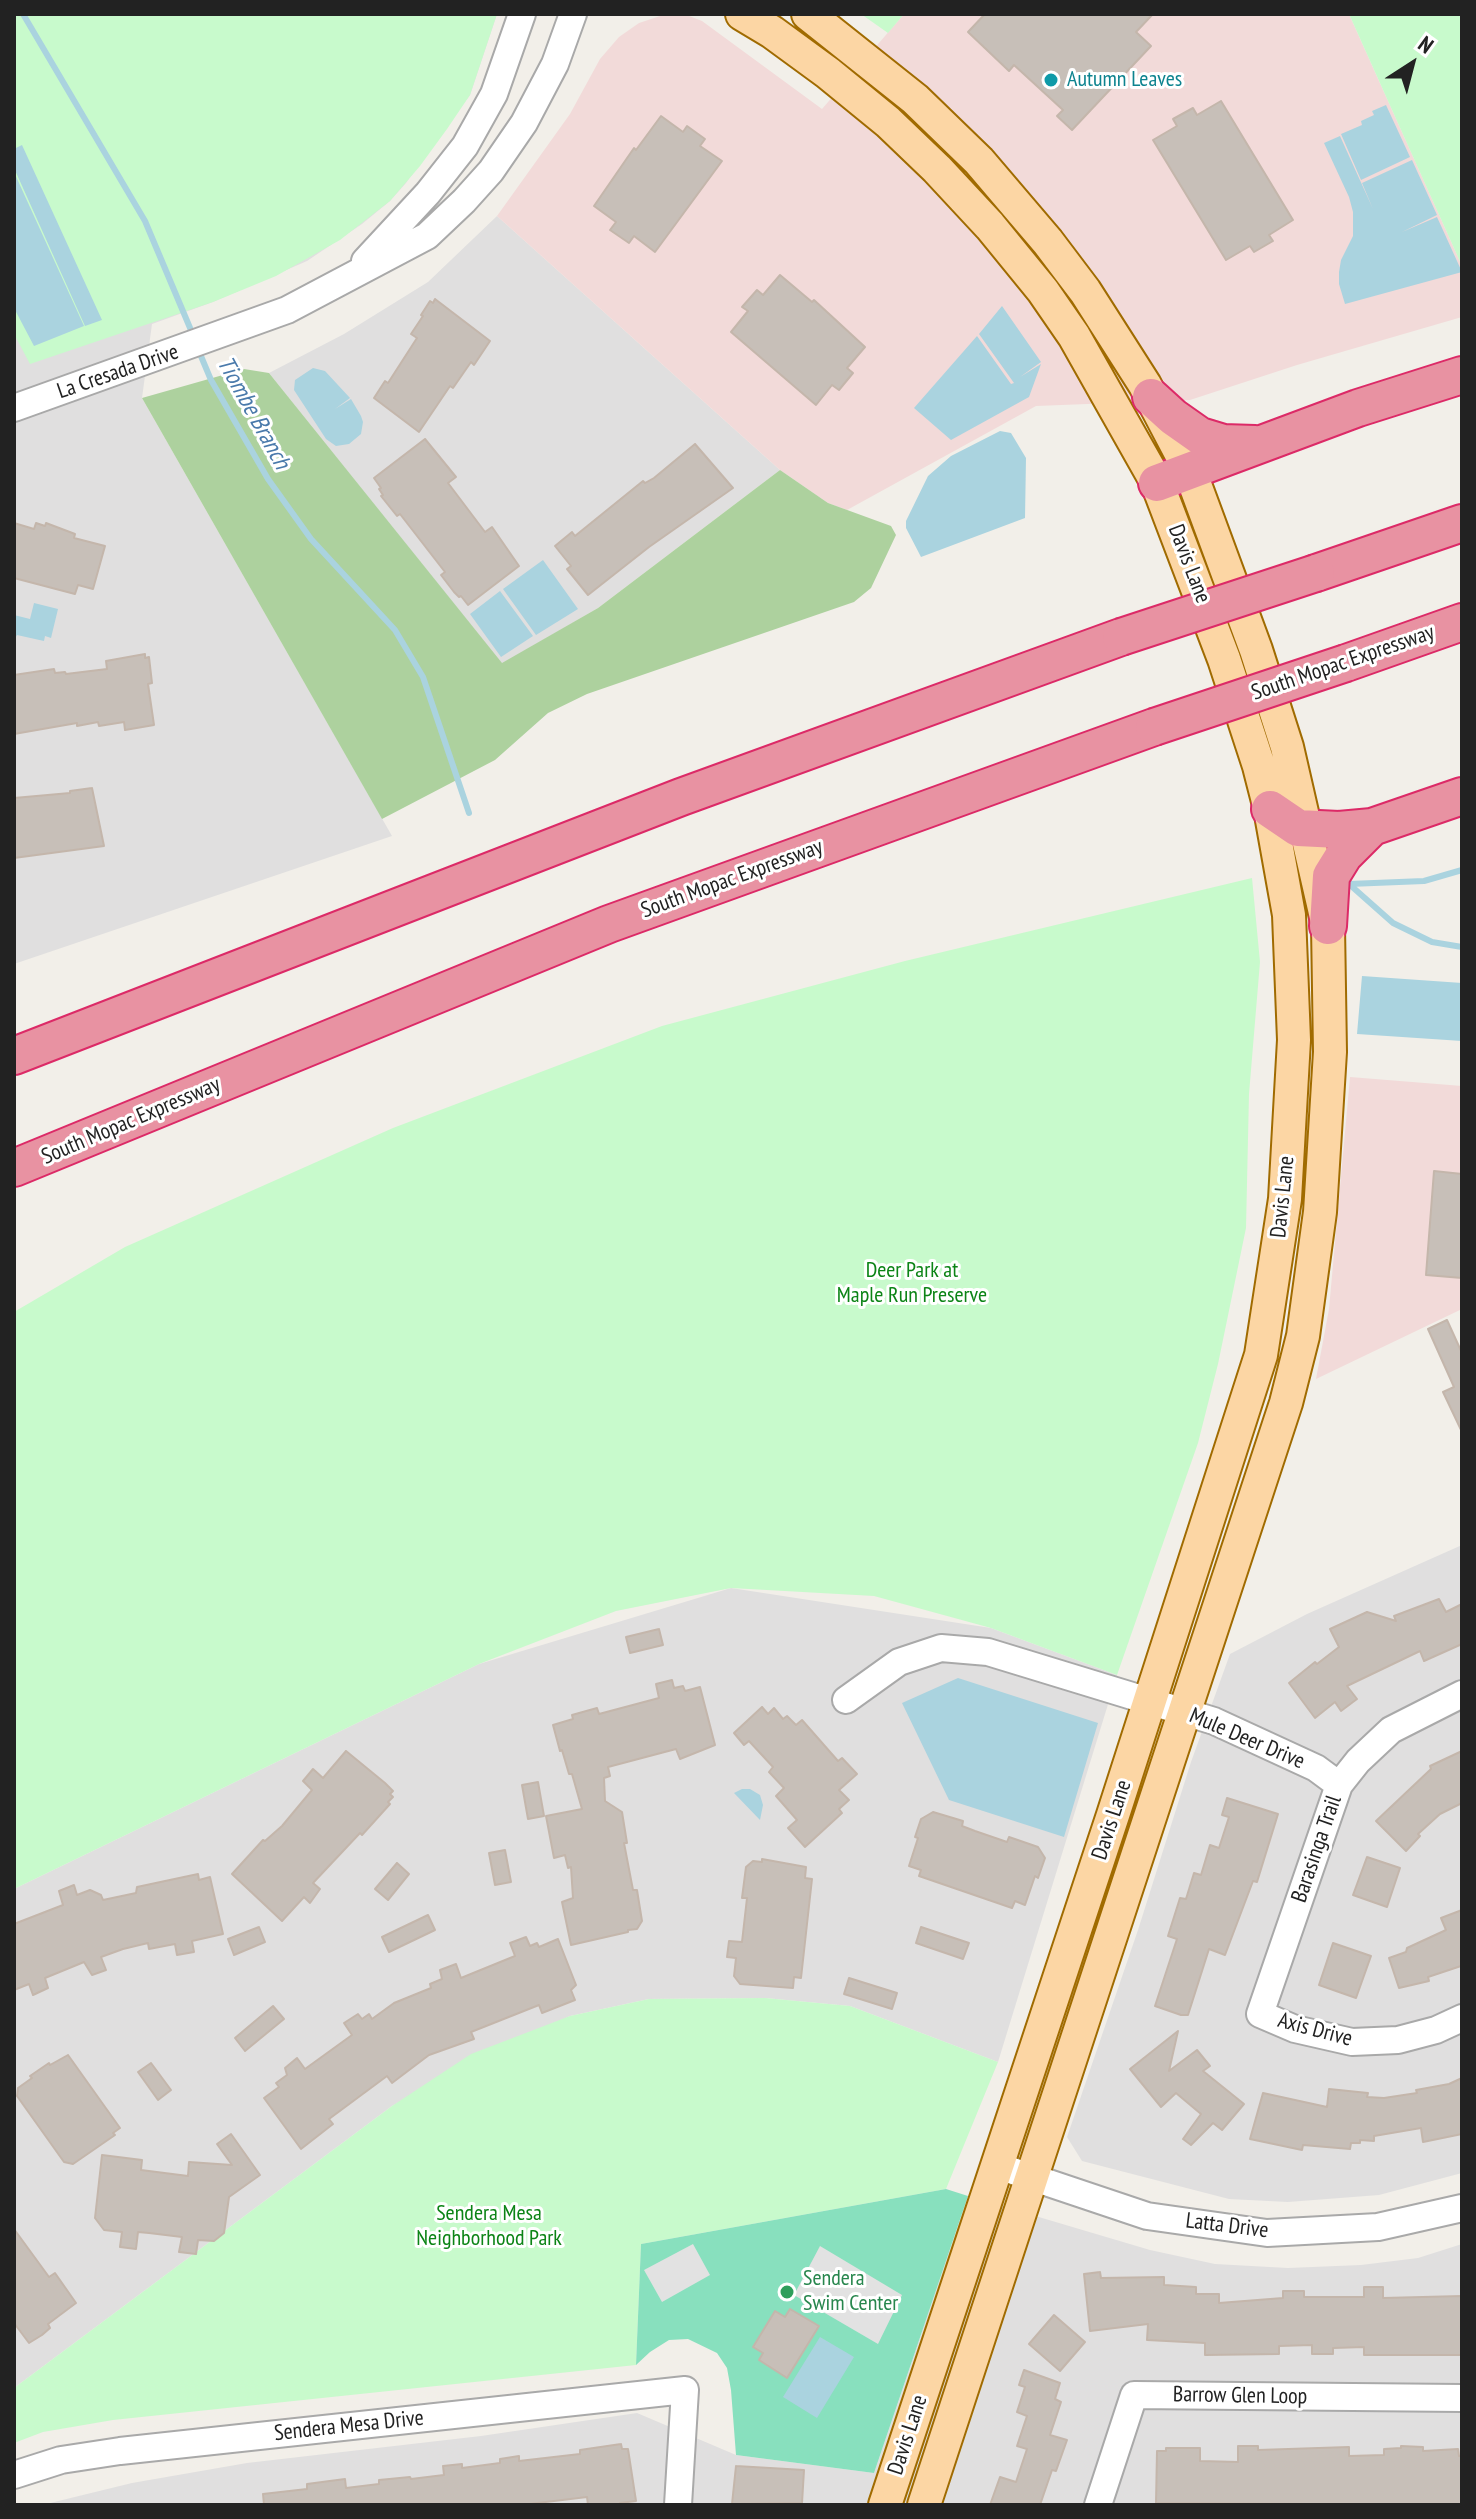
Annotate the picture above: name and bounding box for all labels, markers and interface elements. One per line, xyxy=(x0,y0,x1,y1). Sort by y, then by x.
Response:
north arrow xyxy=(1372,24,1452,104)
text: N xyxy=(1413,30,1439,59)
place label: Autumn Leaves xyxy=(1067,67,1182,93)
marker: Autumn Leaves xyxy=(1042,71,1060,89)
street label: La Cresada Drive xyxy=(54,339,182,405)
water label: Tiombe Branch xyxy=(210,352,296,474)
street label: Davis Lane xyxy=(1162,521,1216,607)
street label: South Mopac Expressway xyxy=(1248,619,1438,707)
street label: South Mopac Expressway xyxy=(638,834,826,924)
street label: South Mopac Expressway xyxy=(38,1071,224,1171)
street label: Davis Lane xyxy=(1266,1155,1300,1239)
park label: Deer Park at Maple Run Preserve xyxy=(837,1258,987,1310)
street label: Mule Deer Drive xyxy=(1185,1703,1309,1775)
street label: Davis Lane xyxy=(1087,1777,1137,1863)
street label: Barasinga Trail xyxy=(1286,1792,1348,1906)
street label: Axis Drive xyxy=(1275,2007,1355,2053)
park label: Sendera Mesa Neighborhood Park xyxy=(416,2201,562,2252)
street label: Latta Drive xyxy=(1184,2208,1270,2244)
place label: Sendera Swim Center xyxy=(803,2266,898,2318)
marker: Sendera Swim Center xyxy=(778,2283,796,2301)
street label: Barrow Glen Loop xyxy=(1173,2382,1307,2410)
street label: Davis Lane xyxy=(883,2392,933,2478)
street label: Sendera Mesa Drive xyxy=(273,2405,425,2447)

